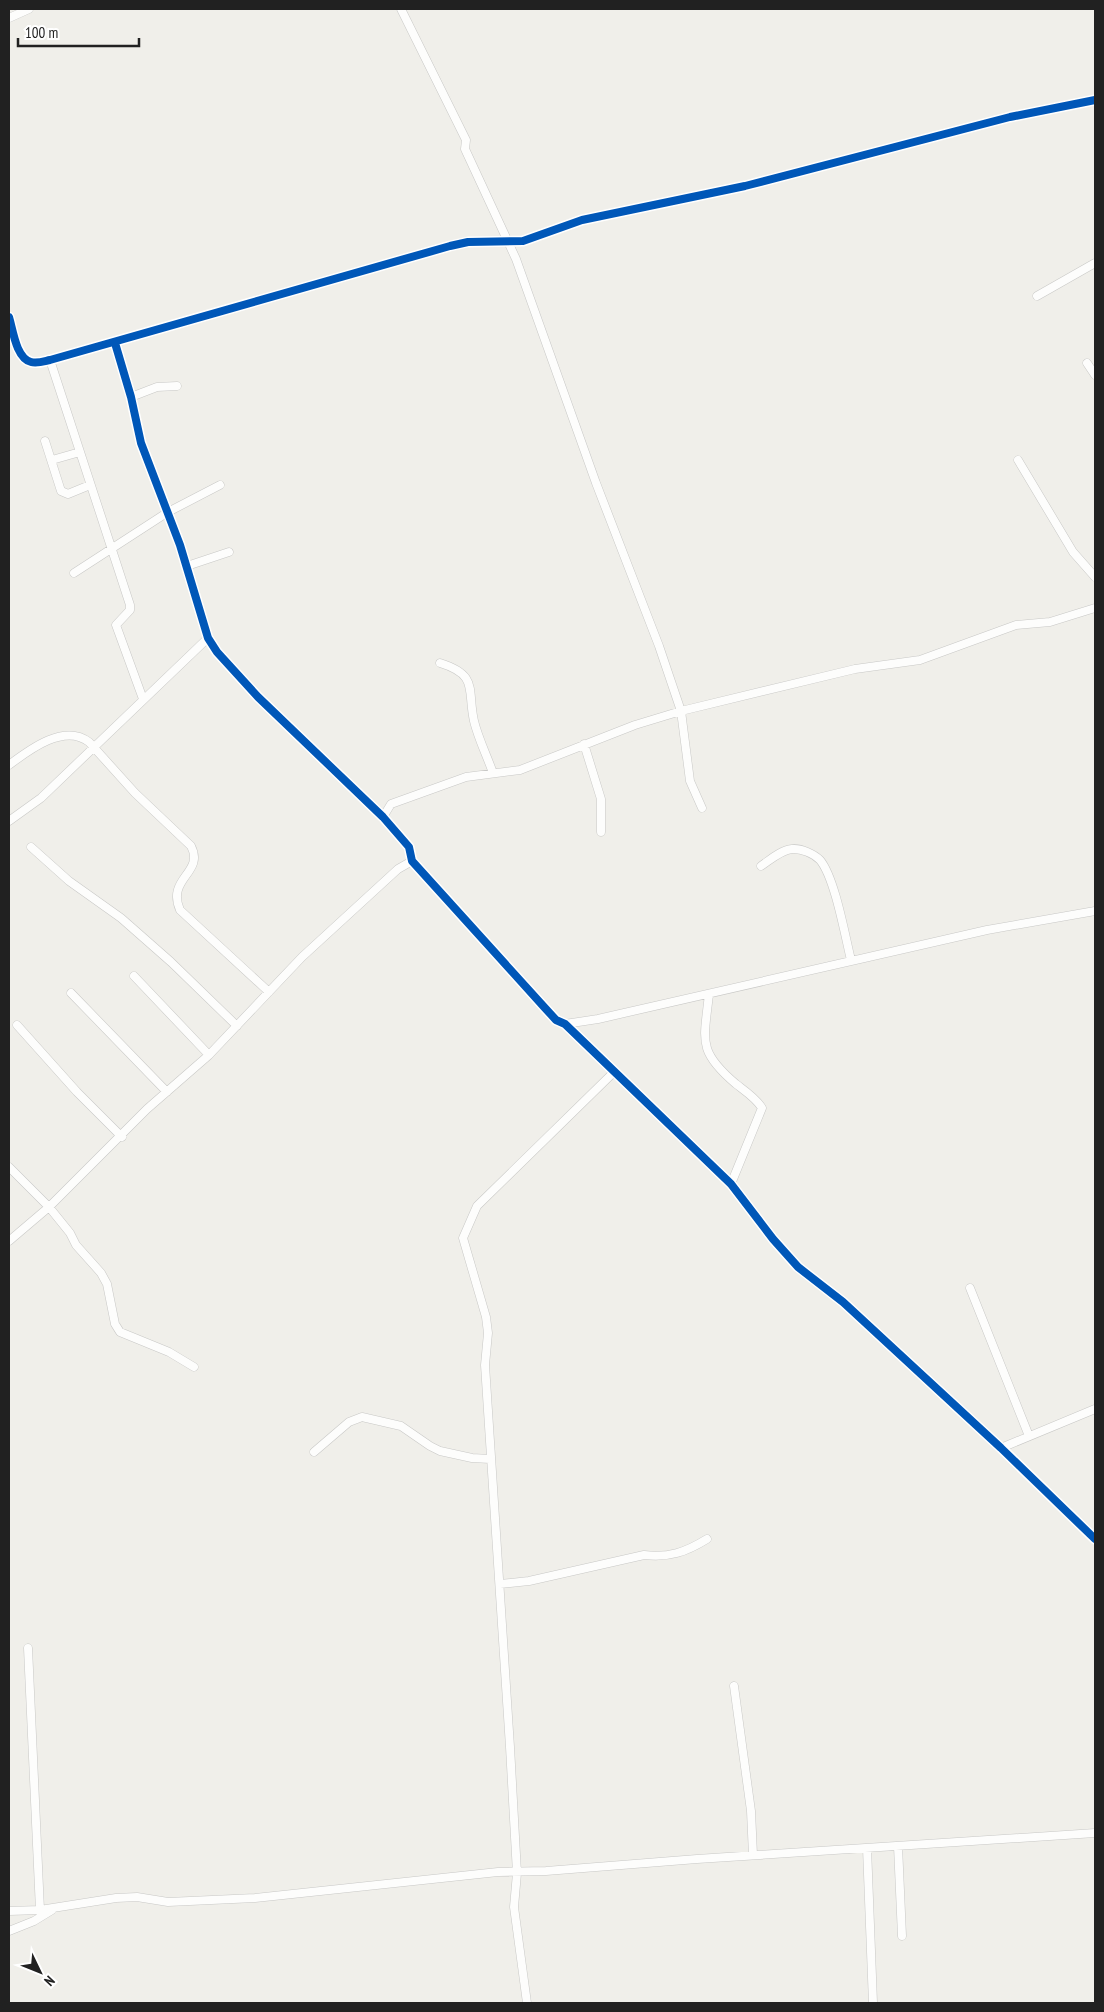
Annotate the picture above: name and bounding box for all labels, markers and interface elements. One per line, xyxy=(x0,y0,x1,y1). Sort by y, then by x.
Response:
scale bar xyxy=(18,15,139,47)
text: 100 m xyxy=(25,23,58,42)
north arrow xyxy=(15,1947,65,1997)
text: N xyxy=(40,1972,59,1990)

